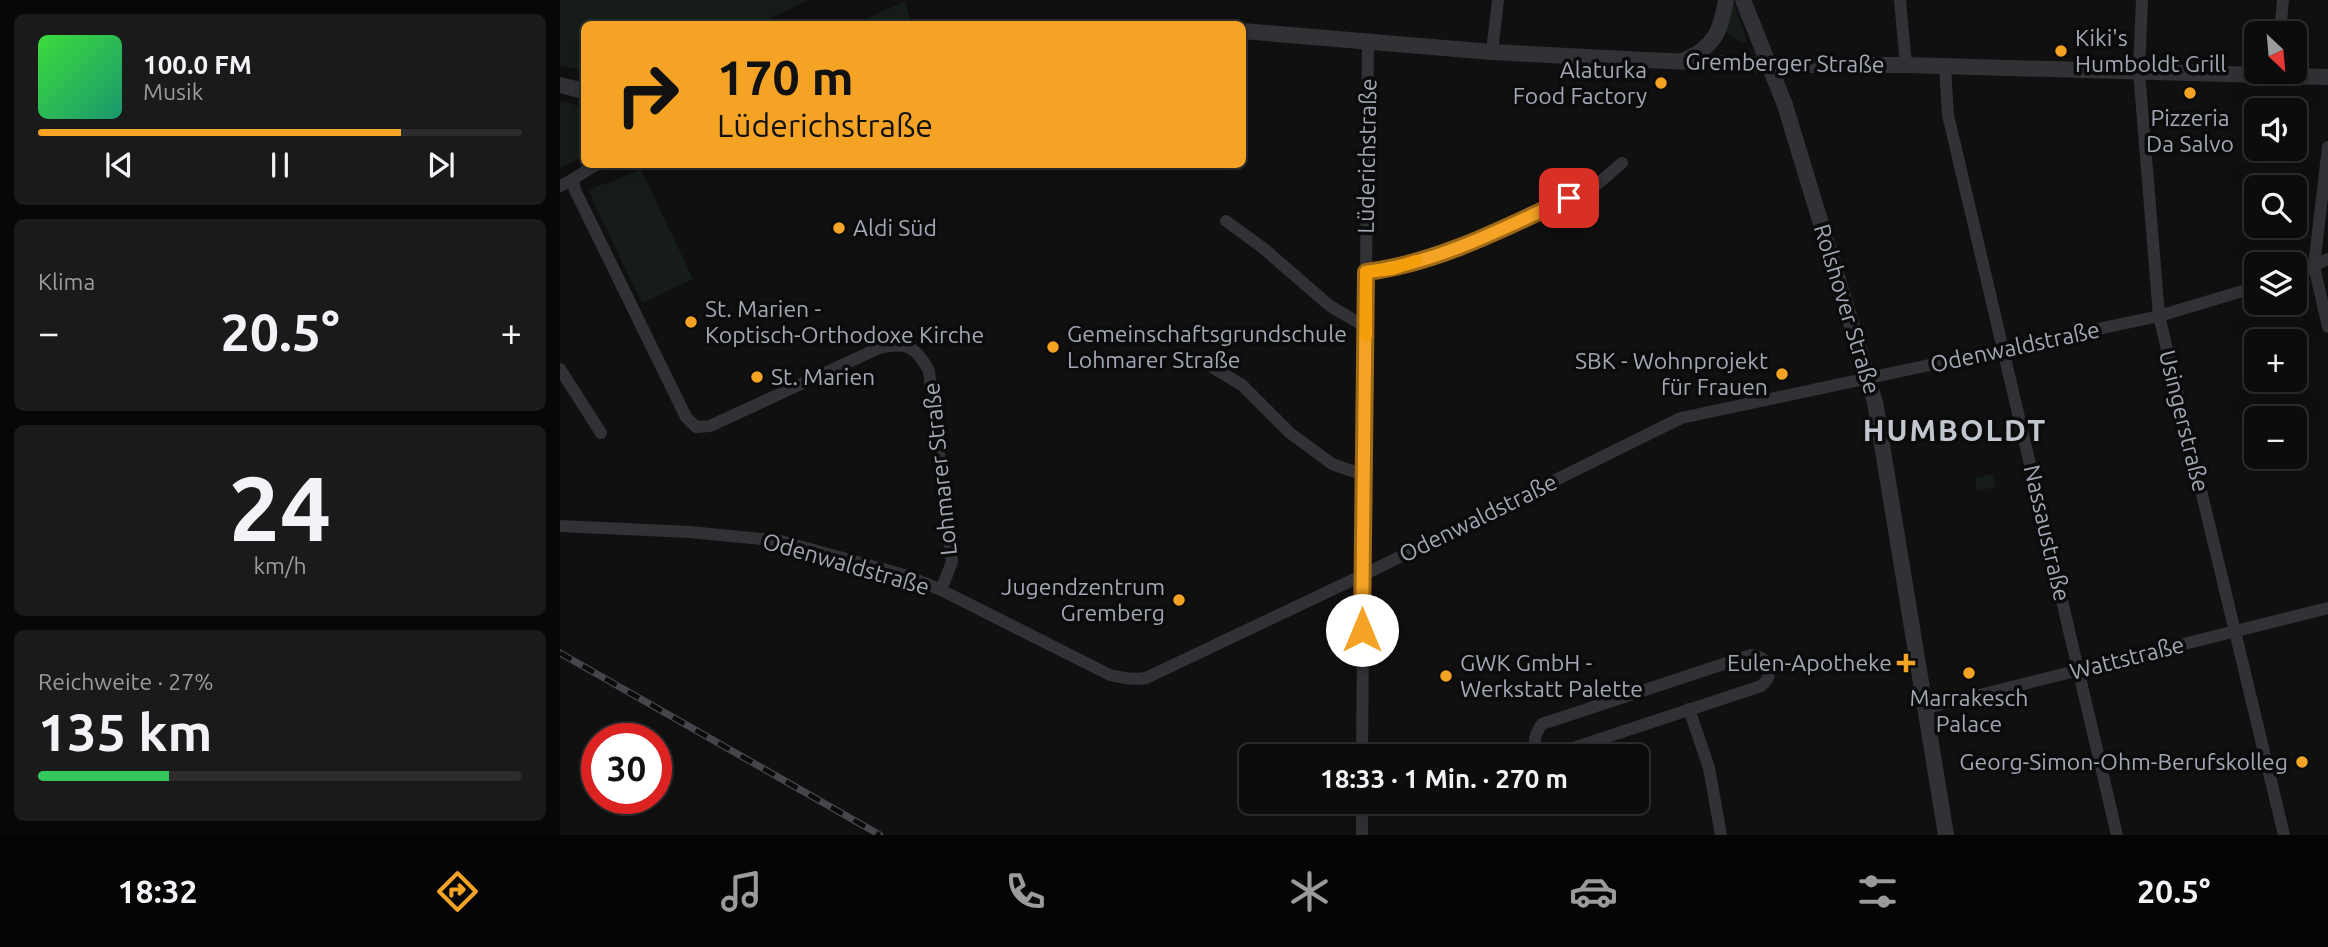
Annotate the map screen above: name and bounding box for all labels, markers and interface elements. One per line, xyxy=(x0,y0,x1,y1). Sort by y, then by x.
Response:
north arrow xyxy=(2244,21,2306,84)
map controls xyxy=(2244,21,2307,469)
place label: Kiki's Humboldt Grill xyxy=(2075,25,2226,76)
marker: Kiki's Humboldt Grill xyxy=(2053,43,2069,59)
street label: Gremberger Straße xyxy=(1685,48,1885,77)
icon: right xyxy=(602,49,693,140)
text: 170 m xyxy=(717,49,854,104)
text: 100.0 FM xyxy=(143,50,252,79)
place label: Alaturka Food Factory xyxy=(1513,57,1647,108)
marker: Alaturka Food Factory xyxy=(1653,75,1669,91)
street label: Lüderichstraße xyxy=(1353,78,1380,234)
text: Musik xyxy=(143,79,203,104)
marker: Pizzeria Da Salvo xyxy=(2182,85,2198,101)
button: sound xyxy=(2244,98,2307,161)
place label: Pizzeria Da Salvo xyxy=(2146,105,2234,156)
text: Lüderichstraße xyxy=(717,107,933,143)
icon: previous xyxy=(100,146,138,184)
icon: pause xyxy=(261,146,299,184)
icon: next xyxy=(422,146,460,184)
pin xyxy=(1539,168,1599,228)
button: search xyxy=(2244,175,2307,238)
icon: arrive xyxy=(1550,179,1588,217)
place label: Aldi Süd xyxy=(853,215,937,240)
marker: Aldi Süd xyxy=(831,220,847,236)
street label: Rolshover Straße xyxy=(1810,221,1885,397)
button: layers xyxy=(2244,252,2307,315)
text: Klima xyxy=(38,269,95,294)
place label: St. Marien - Koptisch-Orthodoxe Kirche xyxy=(705,296,984,347)
text: 20.5° xyxy=(220,303,340,361)
text: − xyxy=(38,311,59,353)
text: + xyxy=(501,311,522,353)
marker: St. Marien - Koptisch-Orthodoxe Kirche xyxy=(683,314,699,330)
street label: Odenwaldstraße xyxy=(1928,316,2102,377)
place label: Gemeinschaftsgrundschule Lohmarer Straße xyxy=(1067,321,1347,372)
button: + xyxy=(2244,329,2307,392)
marker: Gemeinschaftsgrundschule Lohmarer Straße xyxy=(1045,339,1061,355)
street label: Usingerstraße xyxy=(2155,347,2214,494)
place label: SBK - Wohnprojekt für Frauen xyxy=(1575,348,1768,399)
place label: St. Marien xyxy=(771,364,875,389)
marker: SBK - Wohnprojekt für Frauen xyxy=(1774,366,1790,382)
marker: St. Marien xyxy=(749,369,765,385)
street label: Lohmarer Straße xyxy=(918,381,961,557)
button: − xyxy=(2244,406,2307,469)
district label: HUMBOLDT xyxy=(1863,413,2047,447)
text: 24 xyxy=(229,456,331,558)
street label: Nassaustraße xyxy=(2020,462,2075,604)
street label: Odenwaldstraße xyxy=(1395,469,1561,567)
street label: Odenwaldstraße xyxy=(760,528,932,599)
text: km/h xyxy=(253,553,307,578)
place label: Jugendzentrum Gremberg xyxy=(1001,574,1165,625)
marker: Jugendzentrum Gremberg xyxy=(1171,592,1187,608)
position arrow xyxy=(1325,593,1399,667)
street label: Wattstraße xyxy=(2067,631,2187,684)
place label: GWK GmbH - Werkstatt Palette xyxy=(1460,650,1643,701)
place label: Eulen-Apotheke xyxy=(1727,650,1892,675)
marker: Eulen-Apotheke xyxy=(1898,655,1914,671)
marker: Marrakesch Palace xyxy=(1961,665,1977,681)
marker: GWK GmbH - Werkstatt Palette xyxy=(1438,668,1454,684)
text: Reichweite · 27% xyxy=(38,669,214,694)
place label: Marrakesch Palace xyxy=(1910,685,2028,736)
text: 135 km xyxy=(38,703,212,761)
speed limit sign: 30 xyxy=(581,723,672,814)
place label: Georg-Simon-Ohm-Berufskolleg xyxy=(1959,749,2288,774)
marker: Georg-Simon-Ohm-Berufskolleg xyxy=(2294,754,2310,770)
text: 18:33 · 1 Min. · 270 m xyxy=(1320,764,1568,793)
icon: directions xyxy=(433,867,482,916)
icon: music xyxy=(717,867,766,916)
icon: phone xyxy=(1001,867,1050,916)
icon: climate xyxy=(1285,867,1334,916)
icon: car xyxy=(1569,867,1618,916)
icon: filters xyxy=(1853,867,1902,916)
text: 18:32 xyxy=(118,873,198,909)
text: 20.5° xyxy=(2137,873,2210,909)

